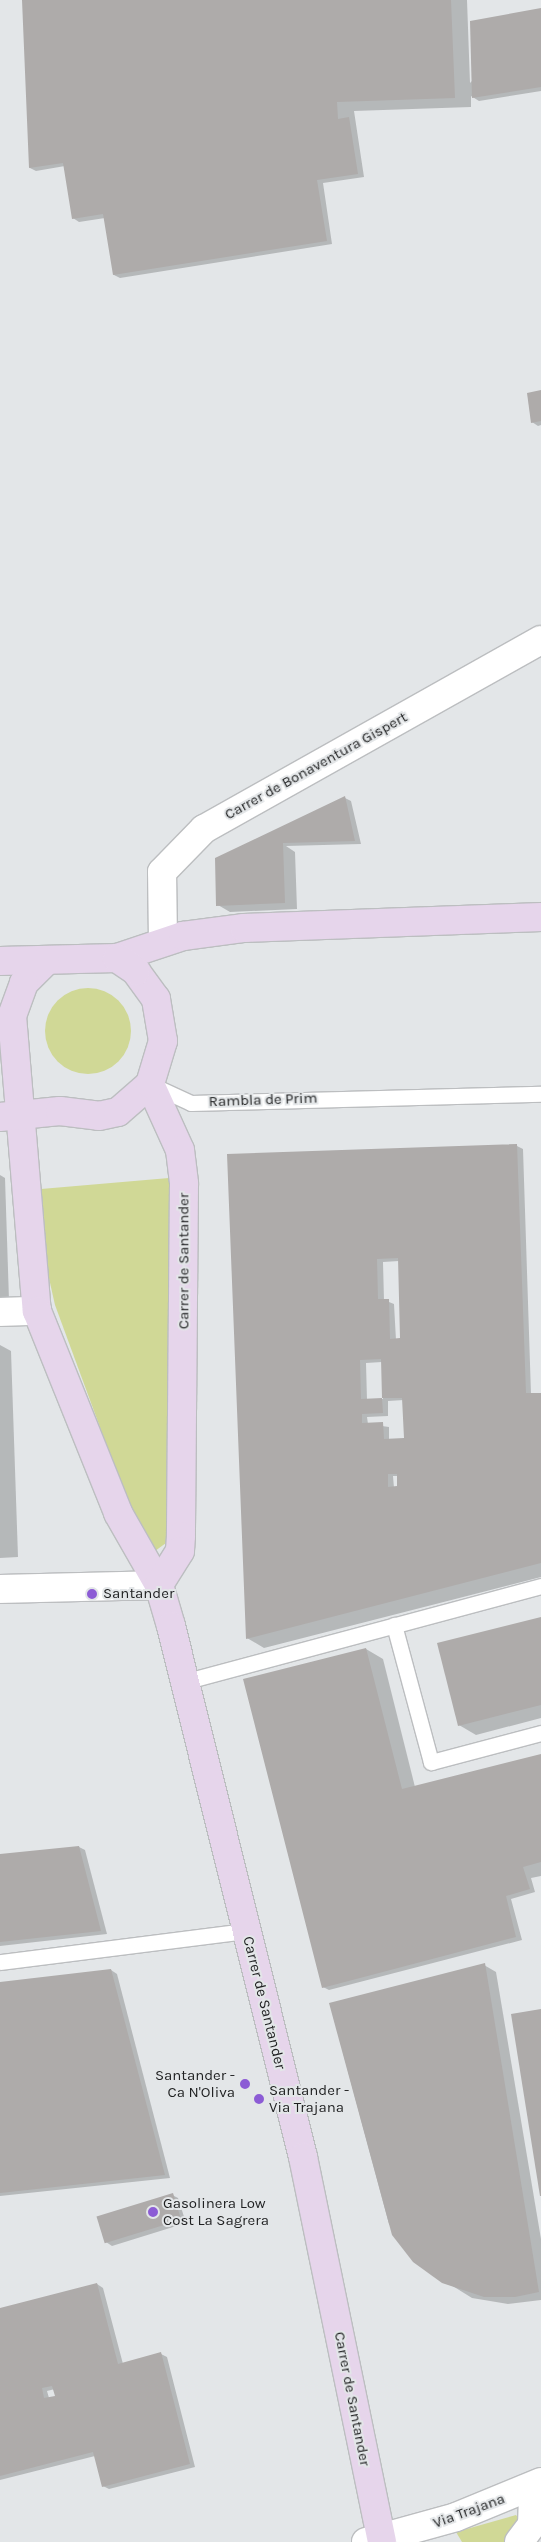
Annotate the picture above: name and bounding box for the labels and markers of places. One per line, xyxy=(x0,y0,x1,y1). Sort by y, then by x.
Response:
place label: Santander xyxy=(103,1585,174,1603)
marker: Santander xyxy=(85,1587,99,1601)
place label: Santander - Ca N'Oliva xyxy=(155,2066,235,2101)
marker: Santander - Ca N'Oliva xyxy=(239,2078,251,2090)
place label: Santander - Via Trajana xyxy=(269,2081,349,2116)
marker: Santander - Via Trajana xyxy=(253,2093,265,2105)
place label: Gasolinera Low Cost La Sagrera xyxy=(163,2194,269,2229)
marker: Gasolinera Low Cost La Sagrera xyxy=(147,2206,159,2218)

